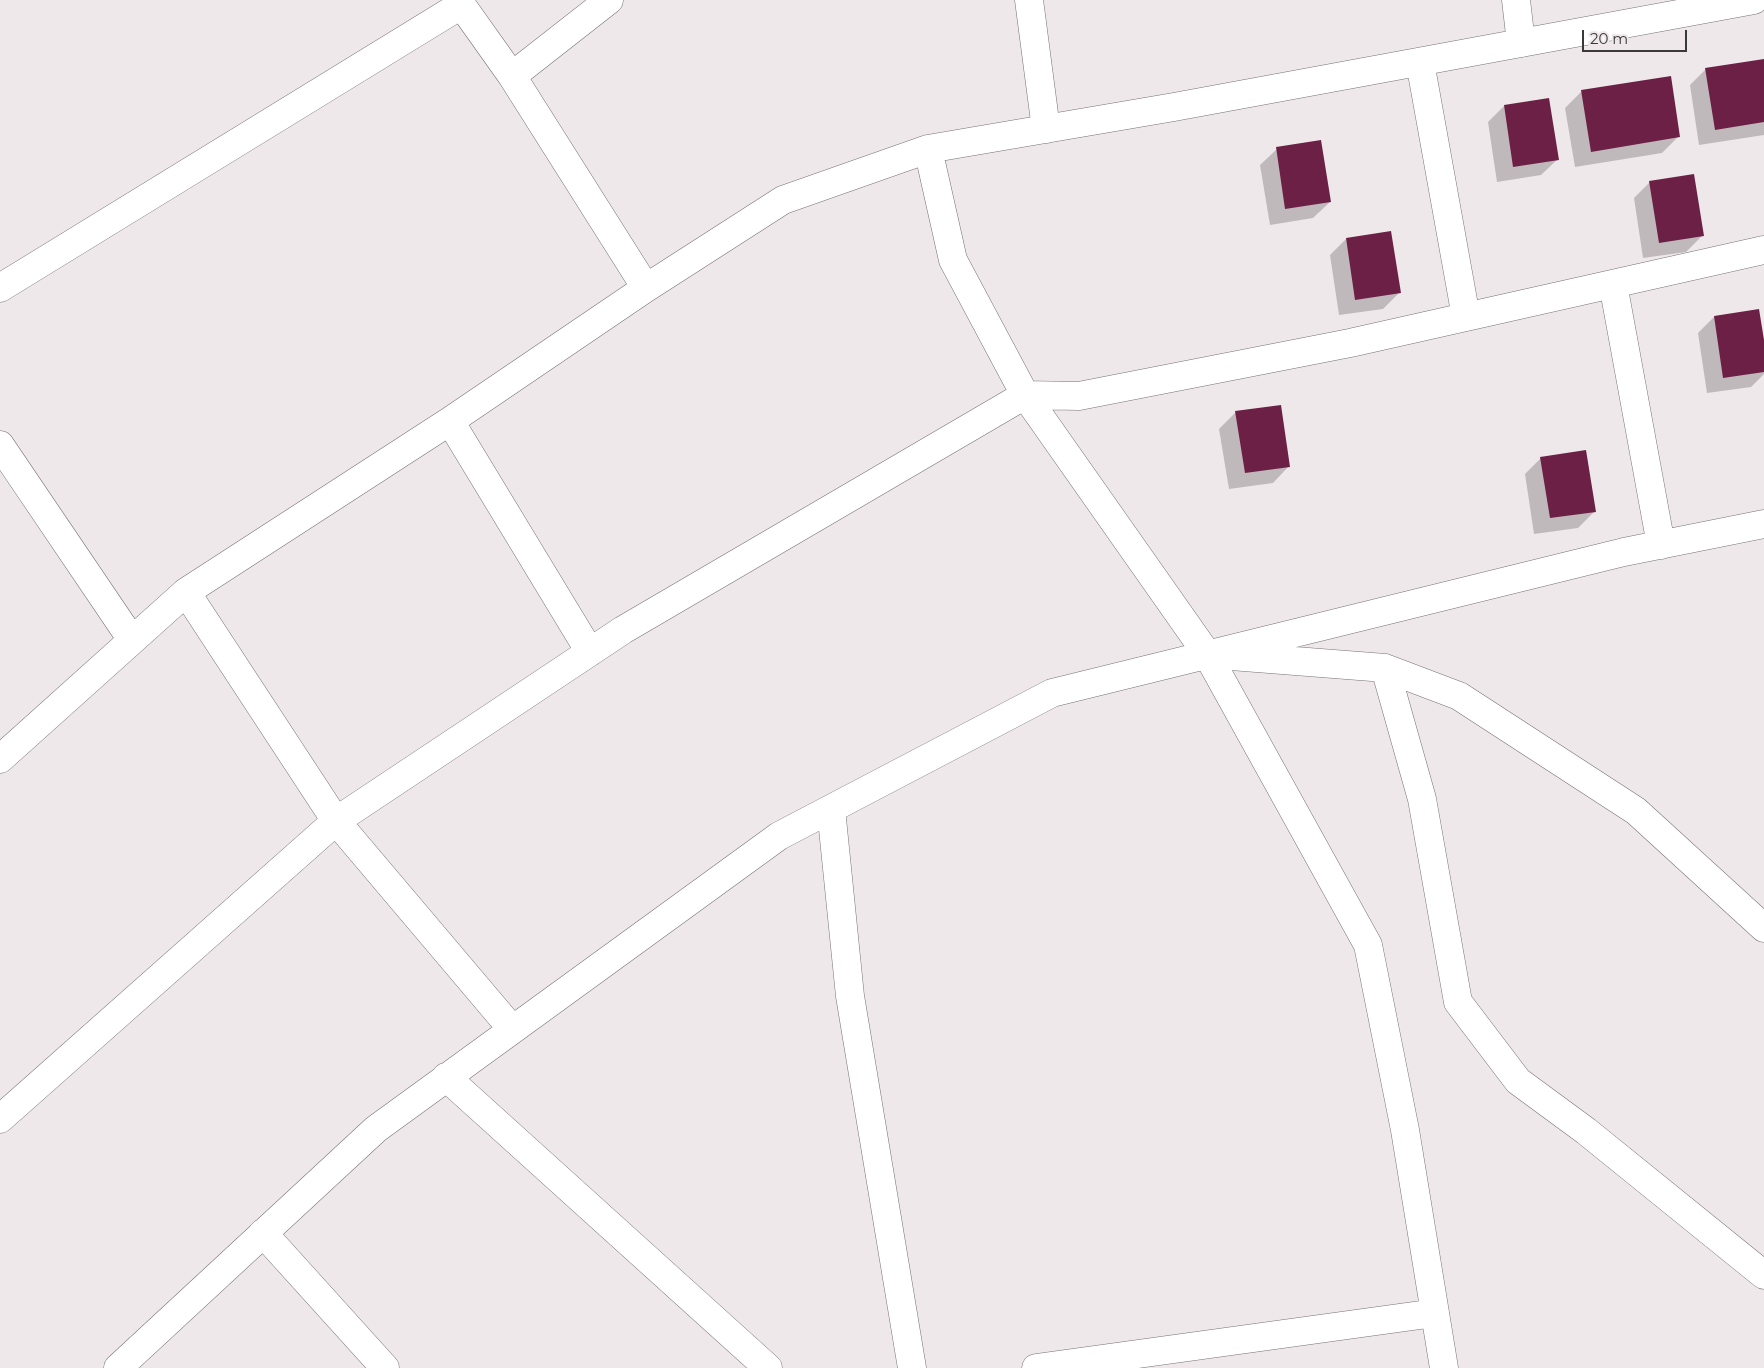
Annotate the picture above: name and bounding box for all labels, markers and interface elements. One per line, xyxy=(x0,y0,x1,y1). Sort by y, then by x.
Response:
scale bar xyxy=(1584,20,1689,52)
text: 20 m xyxy=(1590,29,1628,48)

